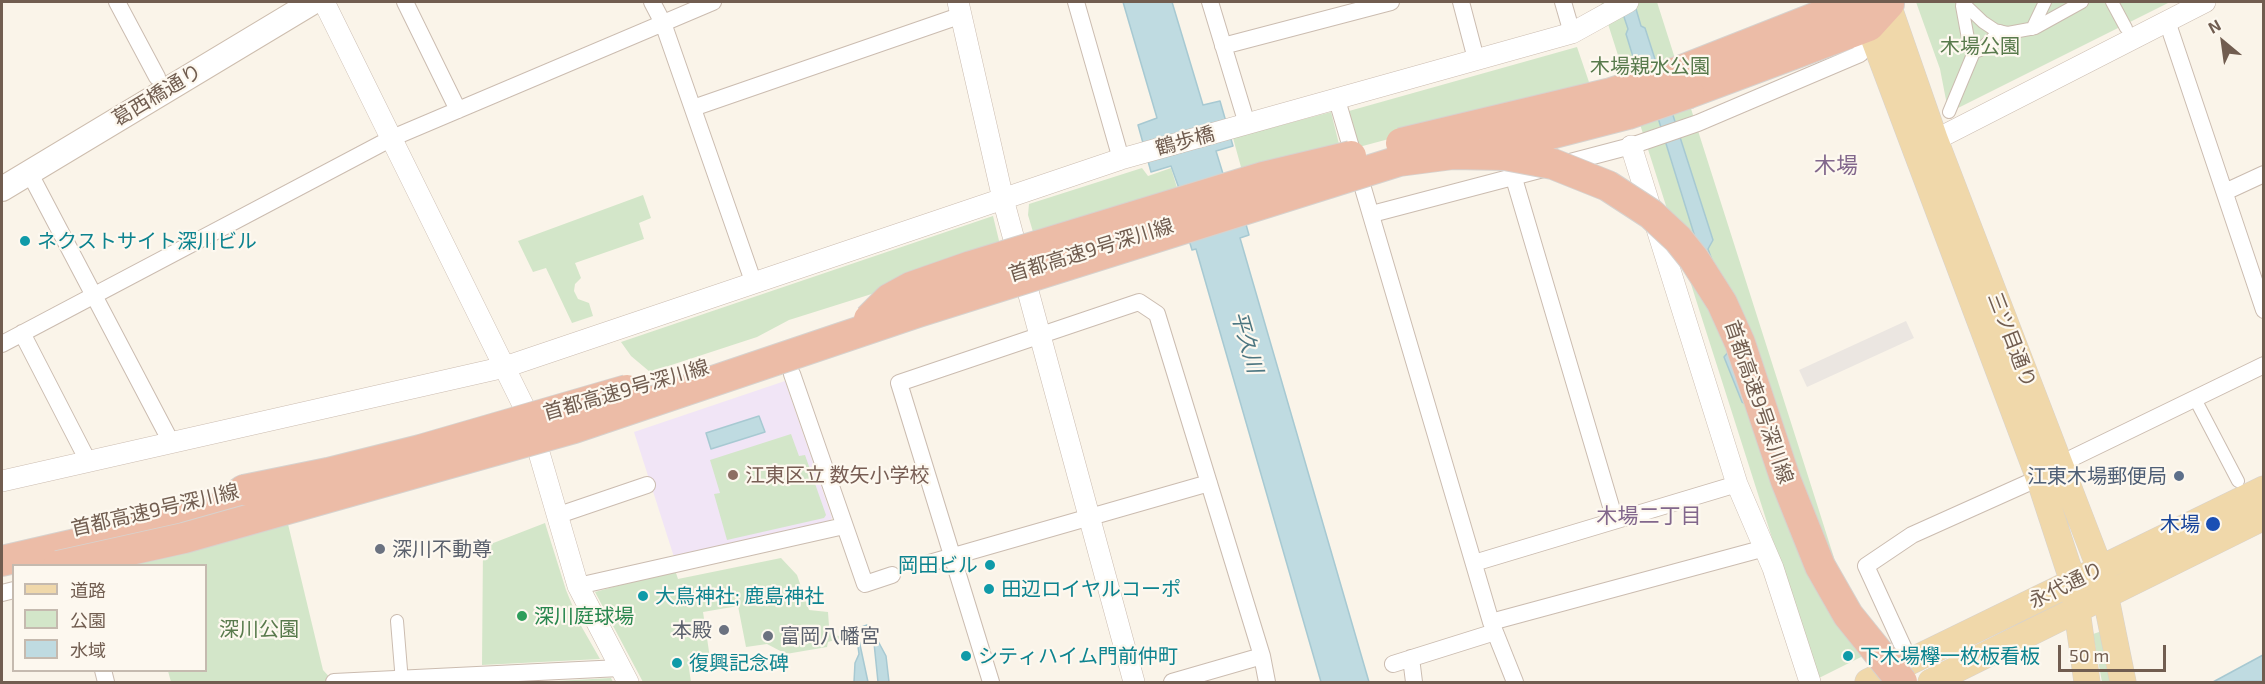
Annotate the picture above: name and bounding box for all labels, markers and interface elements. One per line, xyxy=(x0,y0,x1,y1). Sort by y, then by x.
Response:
north arrow xyxy=(2193,12,2253,72)
text: N xyxy=(2204,15,2224,37)
park label: 木場公園 xyxy=(1940,34,2020,58)
park label: 木場親水公園 xyxy=(1590,54,1710,78)
street label: 葛西橋通り xyxy=(108,59,206,131)
street label: 鶴歩橋 xyxy=(1153,122,1217,160)
district label: 木場 xyxy=(1814,153,1858,179)
street label: 首都高速9号深川線 xyxy=(1006,213,1176,287)
place label: ネクストサイト深川ビル xyxy=(37,229,257,253)
marker: ネクストサイト深川ビル xyxy=(18,234,32,248)
street label: 三ツ目通り xyxy=(1983,289,2041,391)
water label: 平久川 xyxy=(1226,308,1268,376)
street label: 首都高速9号深川線 xyxy=(1720,317,1798,487)
street label: 首都高速9号深川線 xyxy=(540,355,712,425)
place label: 江東区立 数矢小学校 xyxy=(745,463,929,487)
place label: 江東木場郵便局 xyxy=(2027,464,2167,488)
marker: 江東区立 数矢小学校 xyxy=(726,468,740,482)
marker: 江東木場郵便局 xyxy=(2172,469,2186,483)
street label: 首都高速9号深川線 xyxy=(69,479,241,541)
district label: 木場二丁目 xyxy=(1597,503,1701,529)
place label: 木場 xyxy=(2160,512,2200,536)
marker: 木場 xyxy=(2204,515,2222,533)
place label: 深川不動尊 xyxy=(392,537,492,561)
marker: 深川不動尊 xyxy=(373,542,387,556)
place label: 岡田ビル xyxy=(898,553,978,577)
street label: 永代通り xyxy=(2025,557,2107,613)
marker: 岡田ビル xyxy=(983,558,997,572)
legend xyxy=(12,564,207,672)
place label: 田辺ロイヤルコーポ xyxy=(1001,577,1181,601)
text: 道路 xyxy=(70,579,106,601)
marker: 田辺ロイヤルコーポ xyxy=(982,582,996,596)
place label: 大鳥神社; 鹿島神社 xyxy=(655,584,824,608)
marker: 大鳥神社; 鹿島神社 xyxy=(636,589,650,603)
place label: 深川庭球場 xyxy=(534,604,634,628)
text: 公園 xyxy=(70,609,106,631)
marker: 深川庭球場 xyxy=(515,609,529,623)
park label: 深川公園 xyxy=(219,617,299,641)
place label: 本殿 xyxy=(672,618,712,642)
marker: 本殿 xyxy=(717,623,731,637)
place label: 富岡八幡宮 xyxy=(780,624,880,648)
marker: 富岡八幡宮 xyxy=(761,629,775,643)
scale bar xyxy=(2061,633,2169,671)
text: 水域 xyxy=(70,639,106,661)
place label: シティハイム門前仲町 xyxy=(978,644,1178,668)
place label: 下木場欅一枚板看板 xyxy=(1860,644,2040,668)
text: 50 m xyxy=(2069,644,2109,666)
marker: シティハイム門前仲町 xyxy=(959,649,973,663)
marker: 下木場欅一枚板看板 xyxy=(1841,649,1855,663)
place label: 復興記念碑 xyxy=(689,651,789,675)
marker: 復興記念碑 xyxy=(670,656,684,670)

